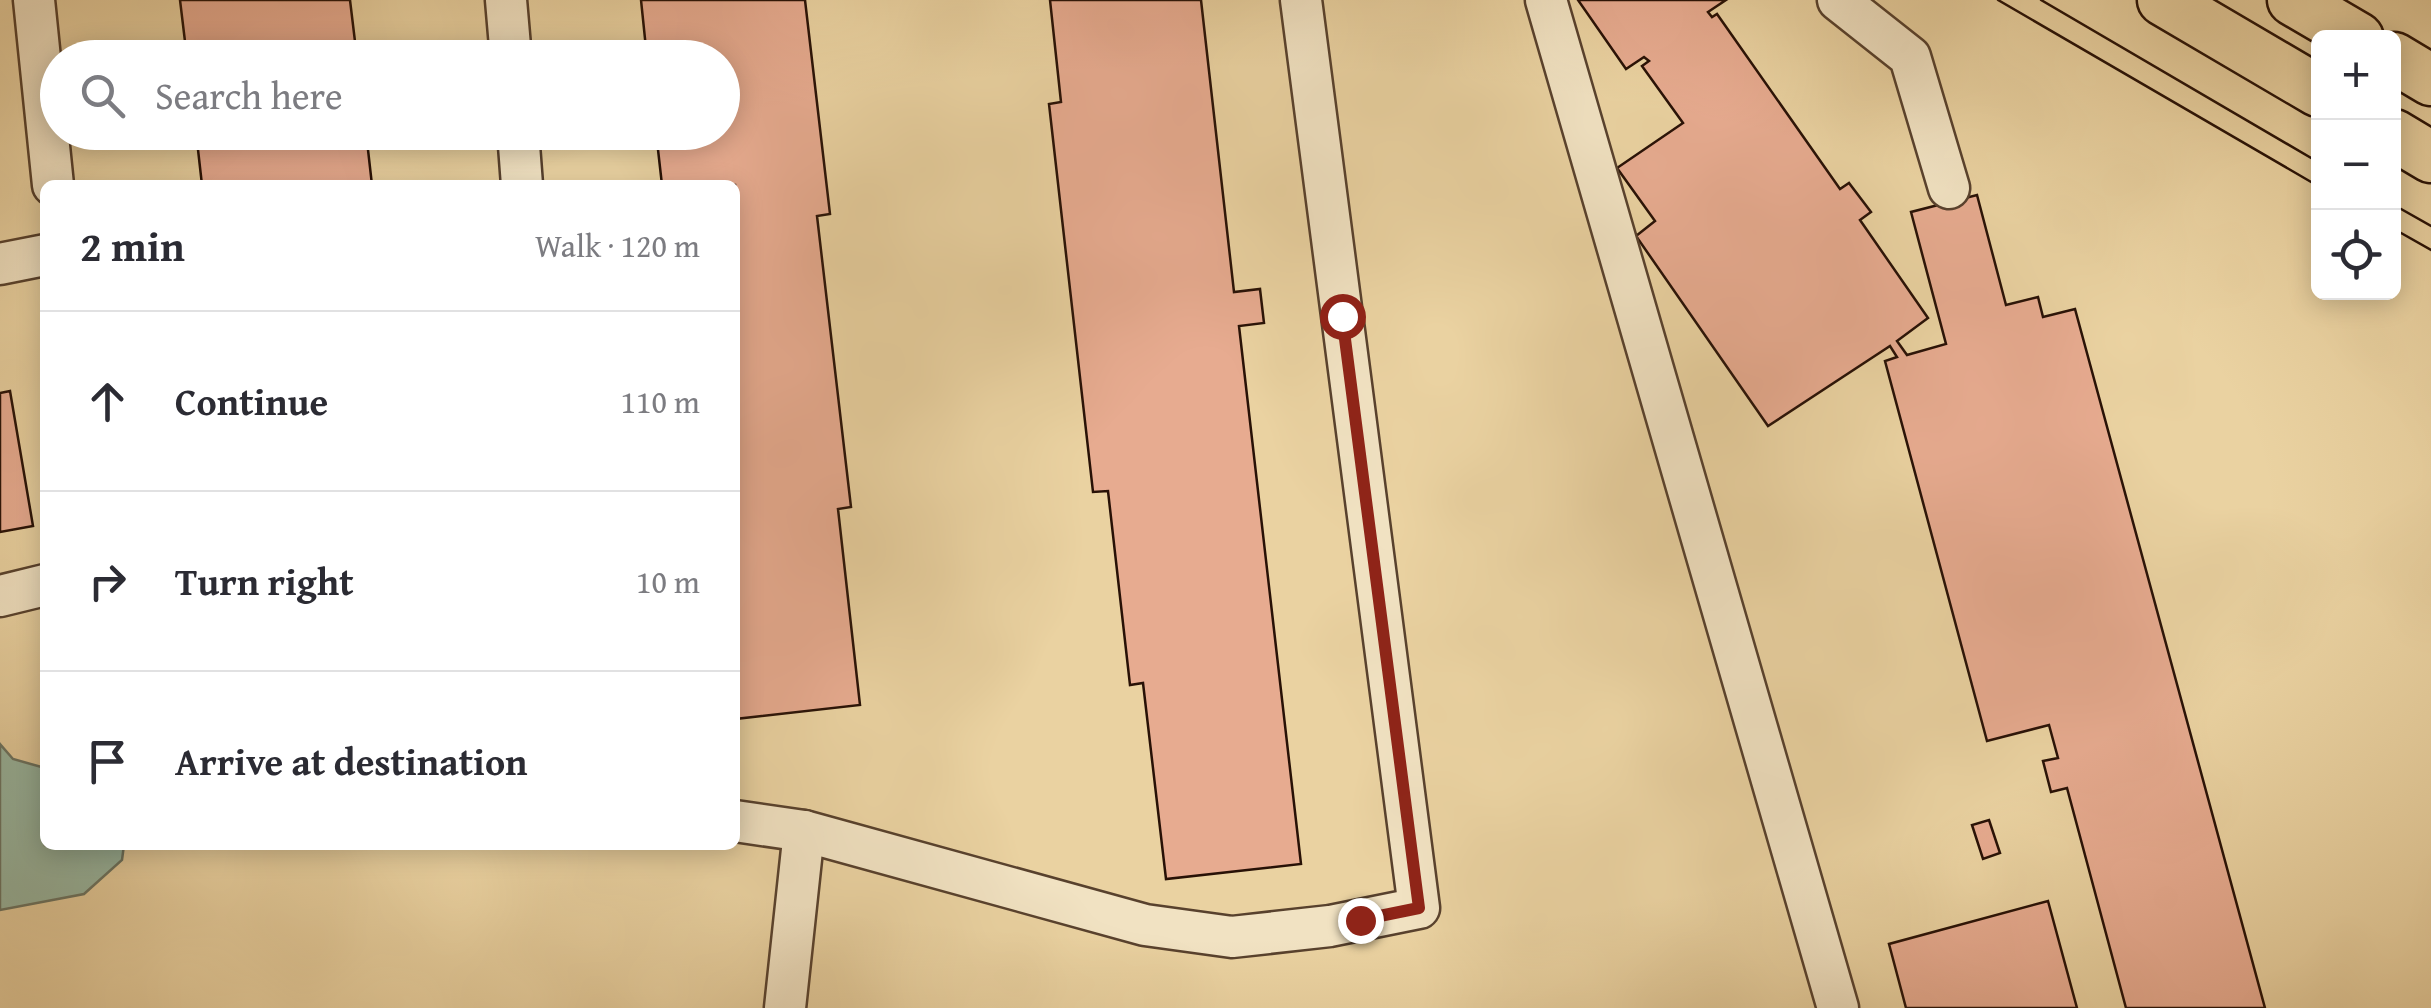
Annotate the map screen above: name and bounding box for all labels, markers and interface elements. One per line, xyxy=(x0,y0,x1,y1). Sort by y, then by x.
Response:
map controls xyxy=(2311,30,2401,300)
button: + xyxy=(2311,30,2401,120)
search box xyxy=(40,40,740,150)
text: Search here xyxy=(155,67,343,123)
icon: search xyxy=(75,68,130,123)
button: − xyxy=(2311,120,2401,210)
button: locate xyxy=(2311,210,2401,300)
text: 2 min xyxy=(80,215,185,276)
text: Walk · 120 m xyxy=(535,222,700,269)
route start xyxy=(1320,294,1366,340)
text: Continue xyxy=(175,373,328,429)
icon: ahead xyxy=(80,374,135,429)
text: 110 m xyxy=(621,378,700,425)
text: Turn right xyxy=(175,553,354,609)
icon: right xyxy=(80,554,135,609)
text: 10 m xyxy=(636,558,700,605)
text: Arrive at destination xyxy=(175,733,528,789)
icon: arrive xyxy=(80,734,135,789)
route end xyxy=(1338,898,1384,944)

